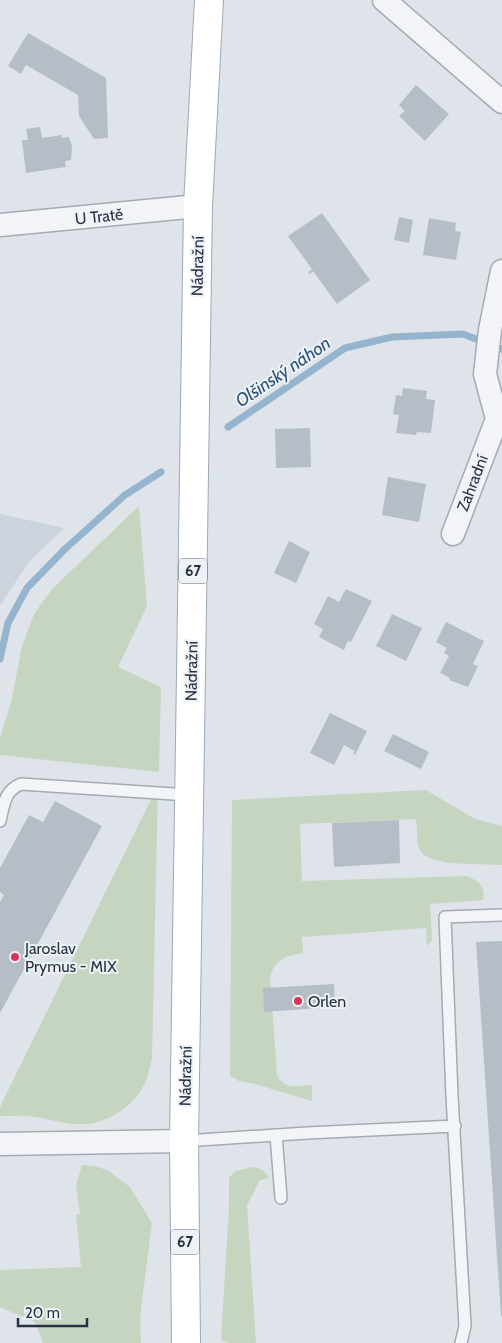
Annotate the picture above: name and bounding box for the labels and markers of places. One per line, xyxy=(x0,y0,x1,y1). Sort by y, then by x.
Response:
place label: Jaroslav Prymus - MIX xyxy=(24,939,117,976)
marker: Jaroslav Prymus - MIX xyxy=(9,951,21,963)
place label: Orlen xyxy=(308,992,346,1011)
marker: Orlen xyxy=(292,995,304,1007)

